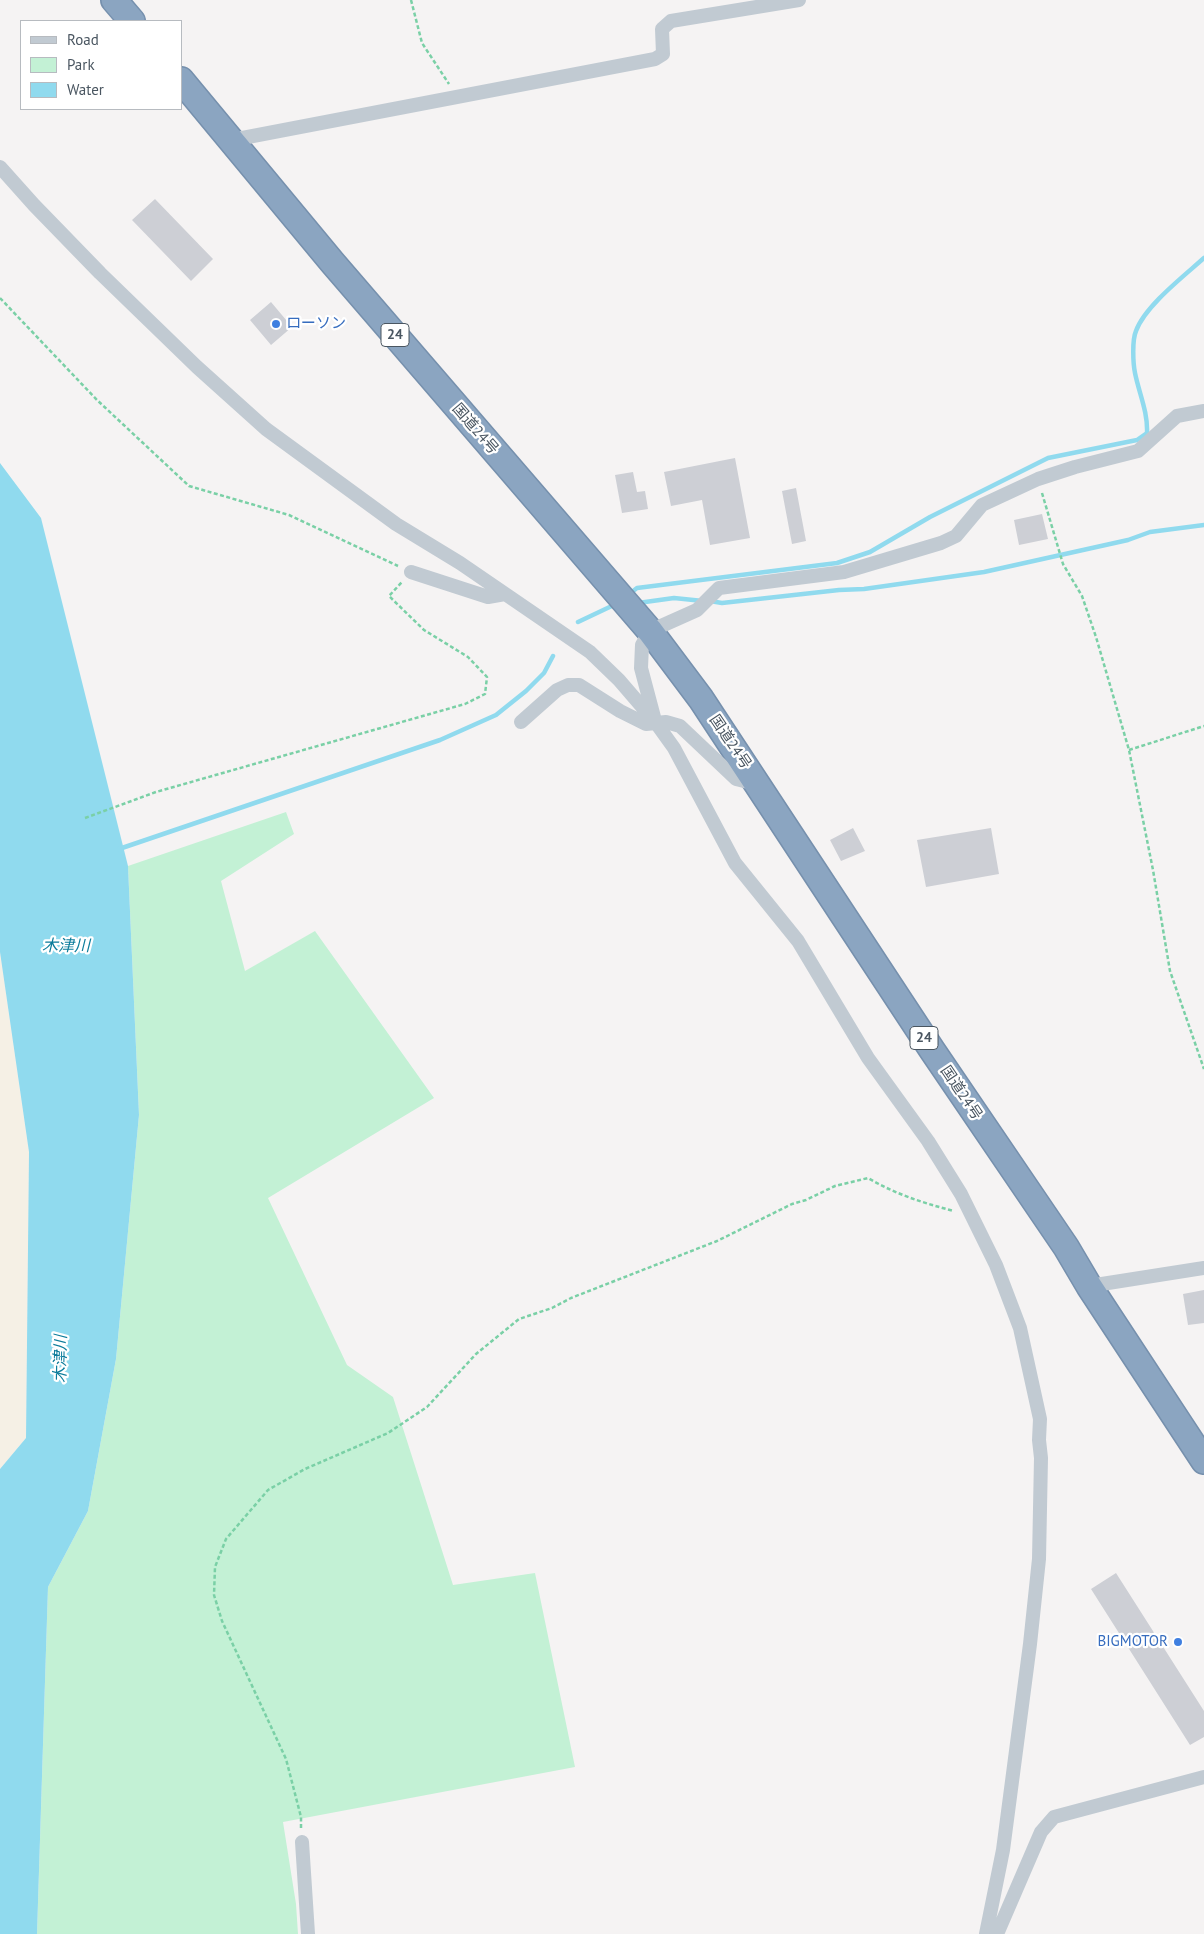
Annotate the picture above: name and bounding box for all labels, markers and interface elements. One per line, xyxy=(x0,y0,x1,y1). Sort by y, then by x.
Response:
legend xyxy=(20,20,182,110)
text: Road xyxy=(67,30,99,49)
text: Park xyxy=(67,55,95,74)
text: Water xyxy=(67,80,104,99)
place label: ローソン xyxy=(286,315,346,333)
marker: ローソン xyxy=(270,318,282,330)
road number: 24 xyxy=(381,324,409,346)
street label: 国道24号 xyxy=(448,400,502,458)
street label: 国道24号 xyxy=(705,712,755,772)
water label: 木津川 xyxy=(42,936,90,956)
road number: 24 xyxy=(910,1026,938,1050)
street label: 国道24号 xyxy=(936,1063,986,1123)
water label: 木津川 xyxy=(51,1335,71,1383)
place label: BIGMOTOR xyxy=(1098,1633,1168,1651)
marker: BIGMOTOR xyxy=(1172,1636,1184,1648)

